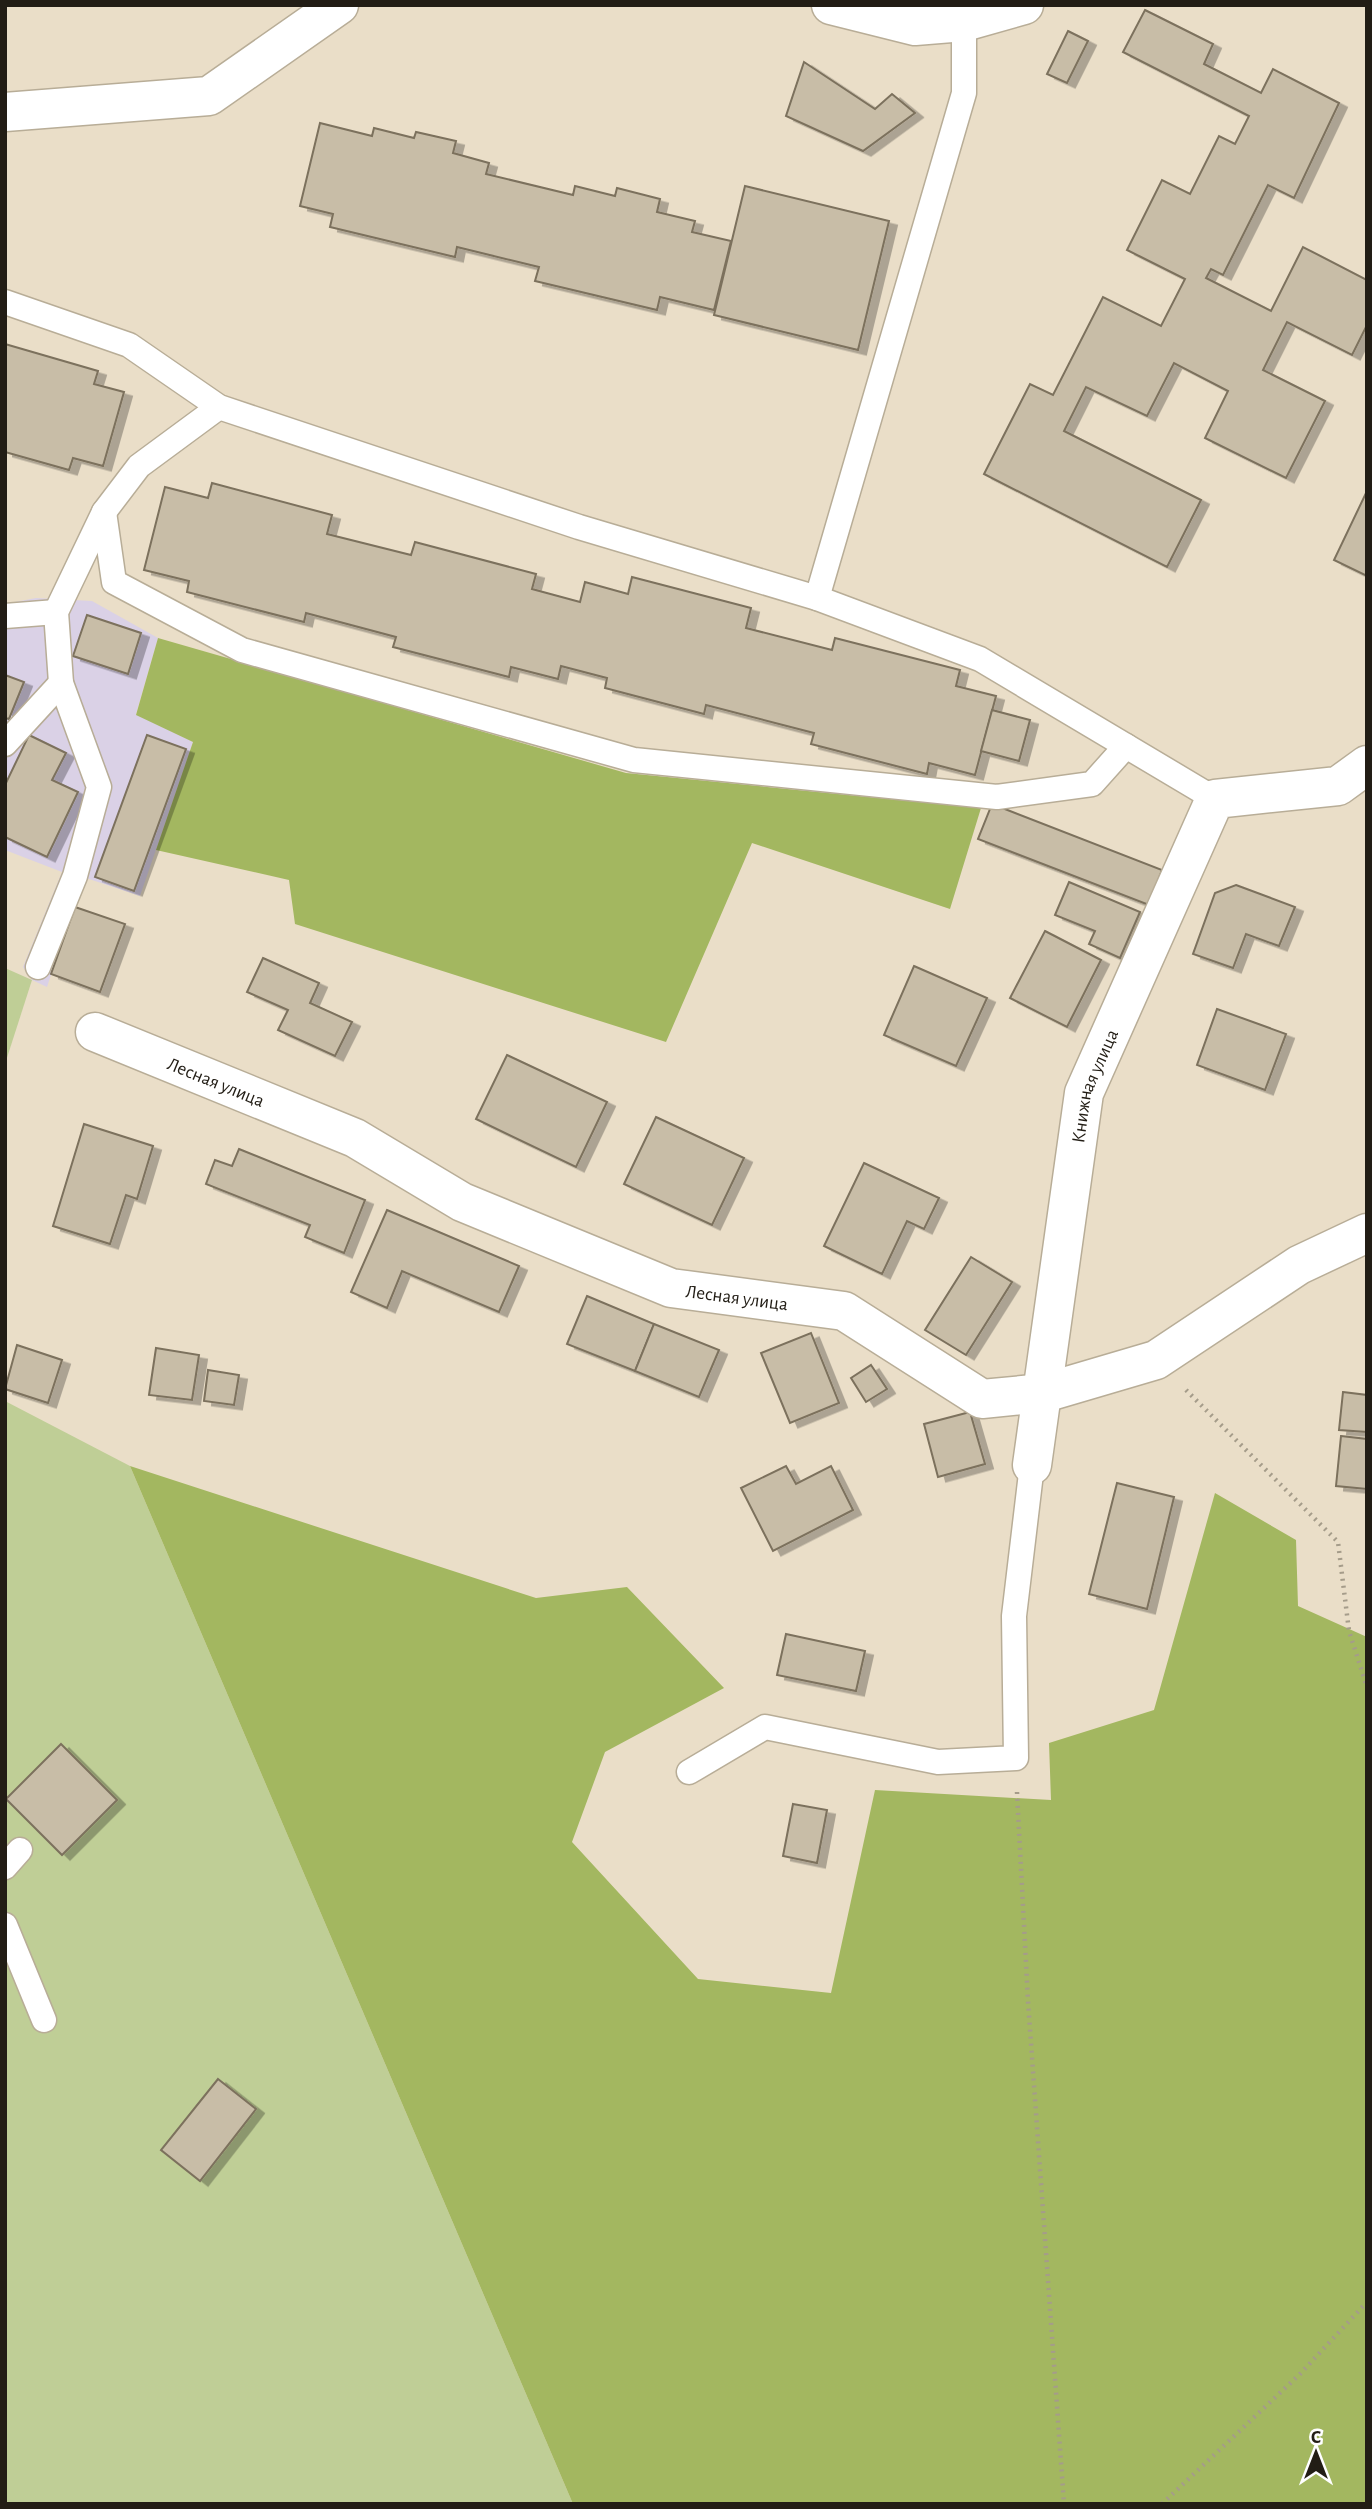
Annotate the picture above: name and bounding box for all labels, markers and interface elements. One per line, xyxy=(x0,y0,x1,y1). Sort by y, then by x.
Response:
street label: Книжная улица xyxy=(1069,1026,1122,1144)
street label: Лесная улица xyxy=(164,1055,267,1111)
street label: Лесная улица xyxy=(684,1282,789,1315)
north arrow xyxy=(1281,2418,1351,2488)
text: С xyxy=(1311,2428,1321,2447)

